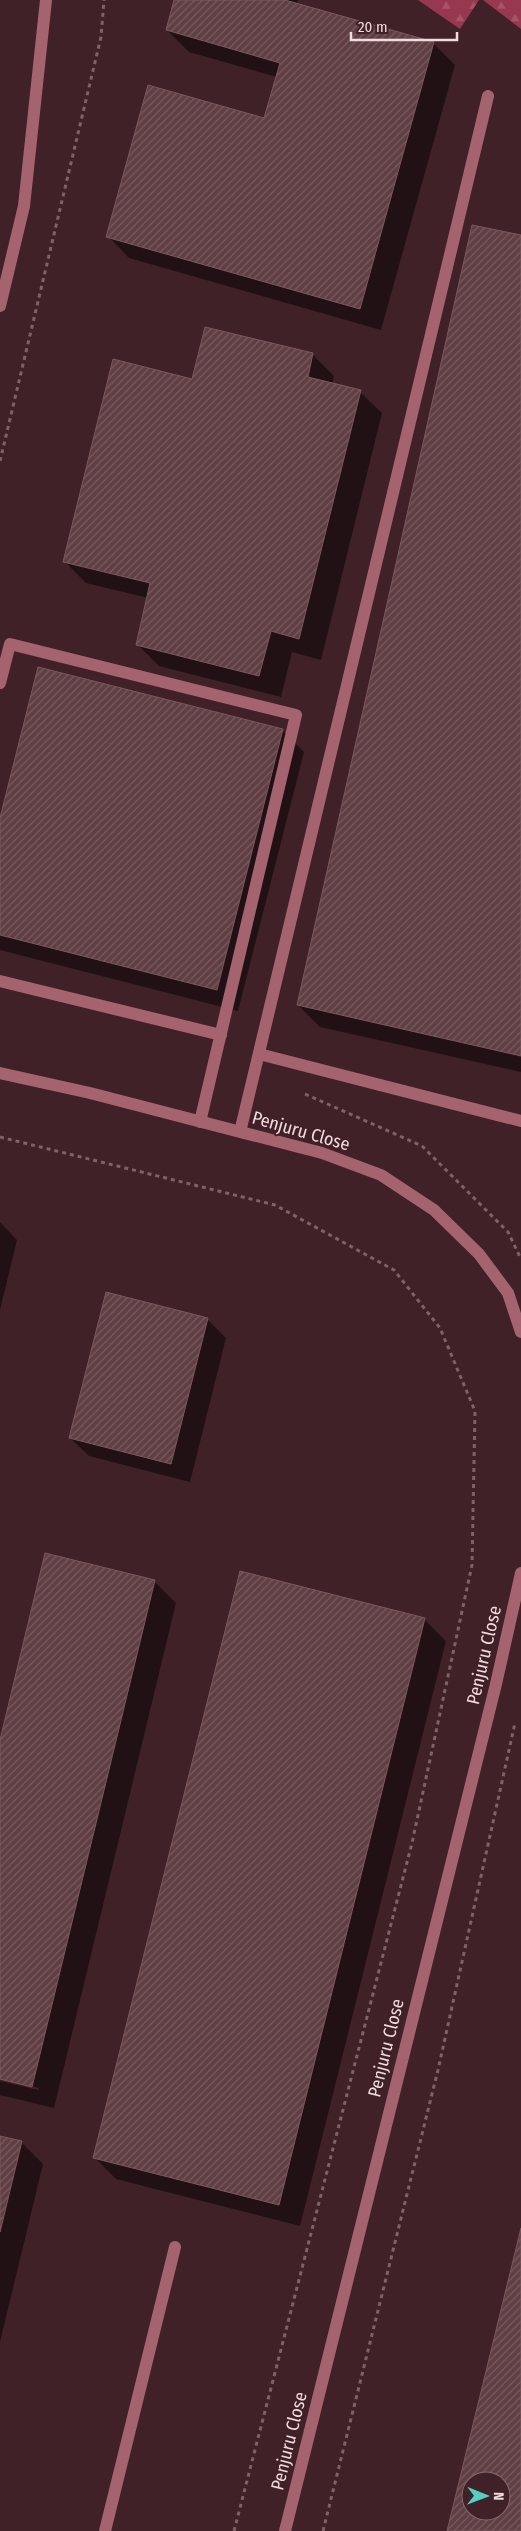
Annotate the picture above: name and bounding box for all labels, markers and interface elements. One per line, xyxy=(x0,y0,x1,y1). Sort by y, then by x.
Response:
scale bar xyxy=(351,10,457,42)
text: 20 m xyxy=(358,18,388,36)
street label: Penjuru Close xyxy=(250,1107,353,1155)
street label: Penjuru Close xyxy=(462,1603,506,1707)
street label: Penjuru Close xyxy=(363,1996,409,2100)
street label: Penjuru Close xyxy=(266,2389,312,2493)
north arrow xyxy=(461,2471,511,2521)
text: N xyxy=(490,2492,507,2501)

